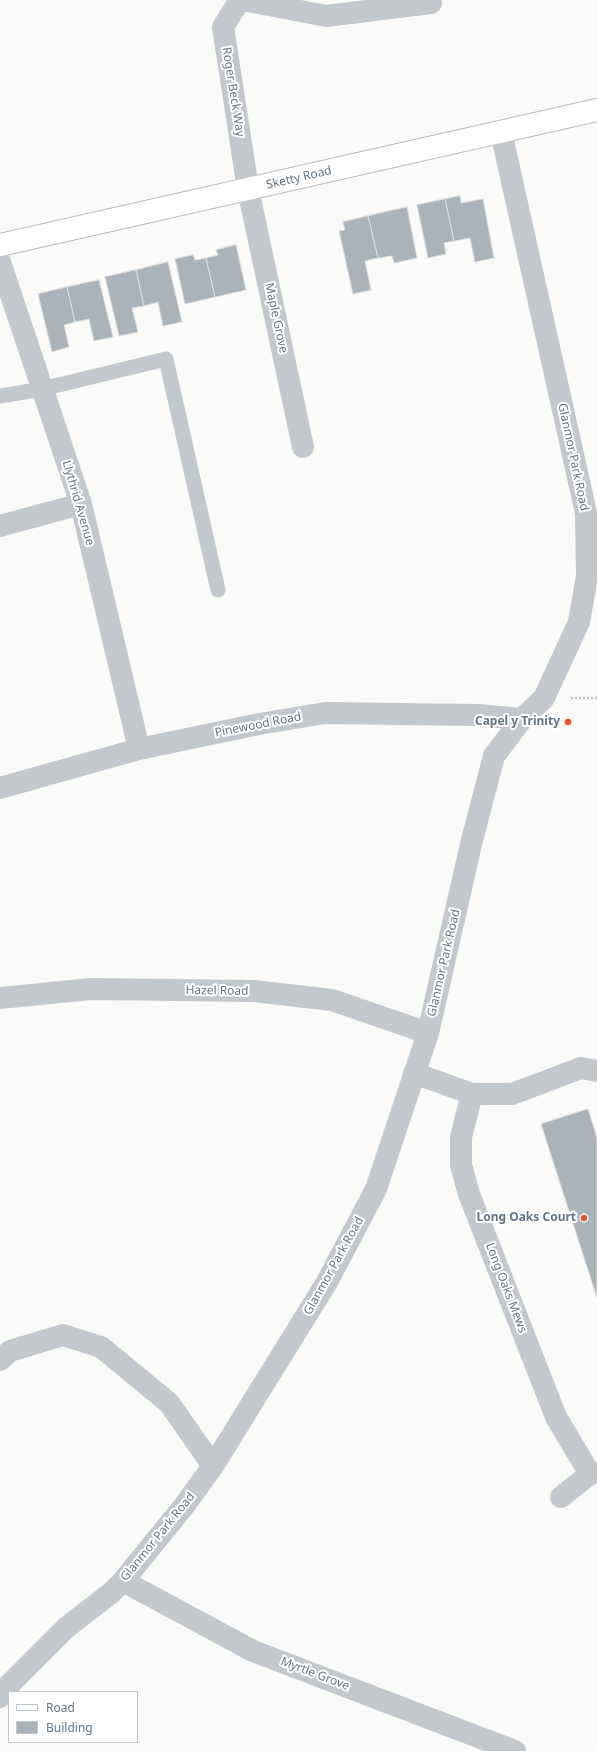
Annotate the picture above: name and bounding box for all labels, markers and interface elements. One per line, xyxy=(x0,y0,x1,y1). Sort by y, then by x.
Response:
street label: Roger Beck Way xyxy=(219,46,247,138)
street label: Sketty Road xyxy=(265,164,333,192)
street label: Maple Grove xyxy=(262,282,290,354)
street label: Glanmor Park Road xyxy=(555,402,591,512)
street label: Llythrid Avenue xyxy=(59,459,97,547)
street label: Pinewood Road xyxy=(214,710,302,740)
place label: Capel y Trinity xyxy=(475,715,560,729)
marker: Capel y Trinity xyxy=(563,717,573,727)
street label: Glanmor Park Road xyxy=(425,908,463,1018)
street label: Hazel Road xyxy=(185,983,249,999)
place label: Long Oaks Court xyxy=(476,1211,576,1225)
marker: Long Oaks Court xyxy=(579,1213,589,1223)
street label: Glanmor Park Road xyxy=(301,1214,367,1318)
street label: Long Oaks Mews xyxy=(482,1241,530,1335)
street label: Glanmor Park Road xyxy=(118,1490,198,1584)
street label: Myrtle Grove xyxy=(279,1654,351,1694)
legend xyxy=(8,1691,138,1743)
text: Road xyxy=(46,1699,75,1716)
text: Building xyxy=(46,1719,93,1736)

